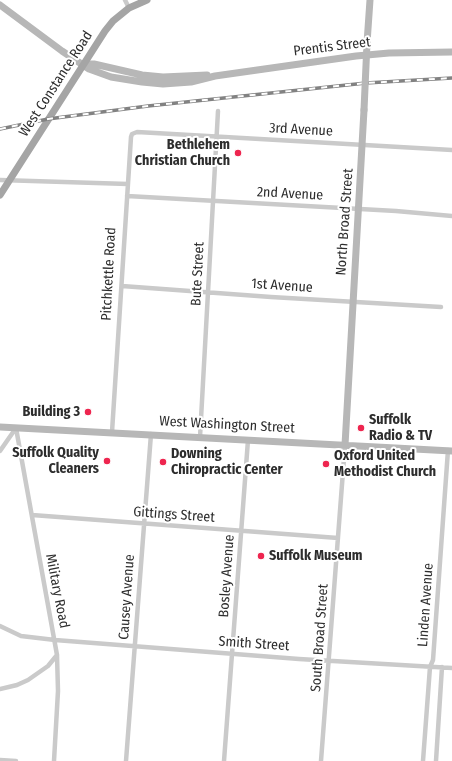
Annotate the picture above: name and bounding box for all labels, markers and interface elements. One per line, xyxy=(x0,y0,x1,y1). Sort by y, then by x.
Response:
street label: West Constance Road xyxy=(16,28,96,140)
street label: Prentis Street xyxy=(292,34,372,60)
street label: 3rd Avenue xyxy=(269,120,333,140)
place label: Bethlehem Christian Church xyxy=(135,137,230,170)
marker: Bethlehem Christian Church xyxy=(233,148,243,158)
street label: North Broad Street xyxy=(333,168,357,276)
street label: 2nd Avenue xyxy=(256,184,324,204)
street label: Pitchkettle Road xyxy=(98,227,120,321)
street label: Bute Street xyxy=(188,242,208,306)
street label: 1st Avenue xyxy=(251,275,313,297)
place label: Building 3 xyxy=(22,404,80,420)
marker: Building 3 xyxy=(83,407,93,417)
place label: Suffolk Radio & TV xyxy=(369,412,432,444)
street label: West Washington Street xyxy=(159,413,295,437)
marker: Suffolk Radio & TV xyxy=(356,423,366,433)
place label: Suffolk Quality Cleaners xyxy=(12,445,99,478)
place label: Downing Chiropractic Center xyxy=(171,446,283,478)
place label: Oxford United Methodist Church xyxy=(334,448,436,480)
marker: Suffolk Quality Cleaners xyxy=(102,456,112,466)
marker: Downing Chiropractic Center xyxy=(158,457,168,467)
marker: Oxford United Methodist Church xyxy=(321,459,331,469)
street label: Gittings Street xyxy=(133,504,215,526)
street label: Bosley Avenue xyxy=(216,534,238,618)
place label: Suffolk Museum xyxy=(269,548,362,564)
marker: Suffolk Museum xyxy=(256,551,266,561)
street label: Military Road xyxy=(42,552,72,630)
street label: Causey Avenue xyxy=(116,554,138,640)
street label: Linden Avenue xyxy=(415,562,437,648)
street label: South Broad Street xyxy=(308,583,332,693)
street label: Smith Street xyxy=(218,633,290,655)

